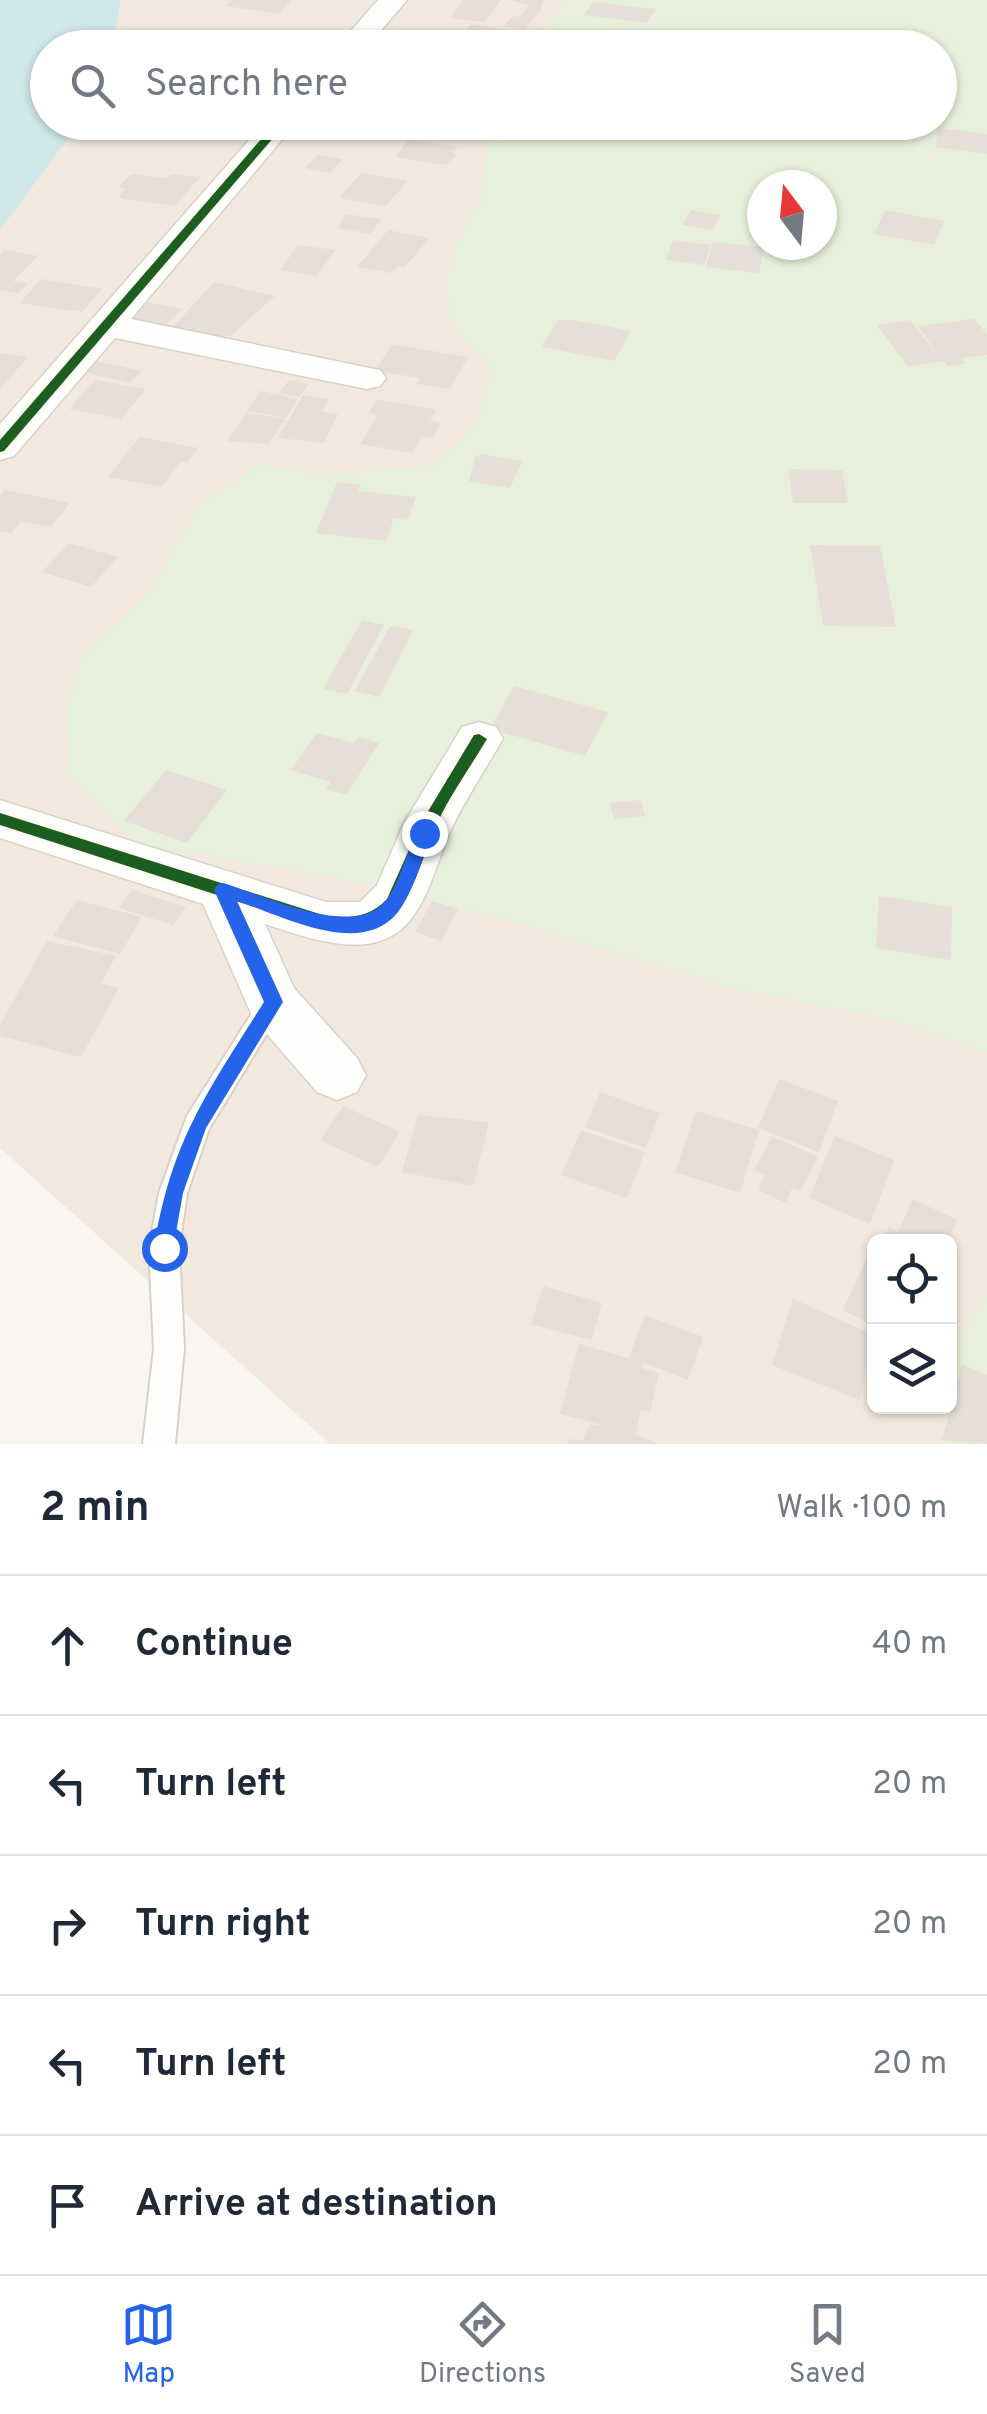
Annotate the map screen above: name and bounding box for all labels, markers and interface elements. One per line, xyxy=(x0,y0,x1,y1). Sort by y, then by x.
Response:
search box xyxy=(30,30,957,140)
icon: search xyxy=(65,58,120,113)
text: Search here xyxy=(145,61,348,110)
north arrow xyxy=(747,170,837,260)
route end xyxy=(402,811,448,857)
route start xyxy=(142,1226,188,1272)
map controls xyxy=(867,1234,957,1414)
button: locate xyxy=(867,1234,957,1324)
button: layers xyxy=(867,1324,957,1414)
text: 2 min xyxy=(40,1483,150,1536)
text: Walk · 100 m xyxy=(776,1489,947,1529)
icon: ahead xyxy=(40,1618,95,1673)
text: Continue xyxy=(135,1621,293,1670)
text: 40 m xyxy=(872,1625,947,1665)
icon: left xyxy=(40,1758,95,1813)
text: Turn left xyxy=(135,1761,287,1810)
text: 20 m xyxy=(872,1765,947,1805)
icon: right xyxy=(40,1898,95,1953)
text: Turn right xyxy=(135,1901,310,1950)
text: 20 m xyxy=(872,1905,947,1945)
icon: left xyxy=(40,2038,95,2093)
text: Turn left xyxy=(135,2041,287,2090)
text: 20 m xyxy=(872,2045,947,2085)
icon: arrive xyxy=(40,2178,95,2233)
text: Arrive at destination xyxy=(135,2181,498,2230)
tab: Map xyxy=(121,2297,176,2393)
tab: Directions xyxy=(419,2297,546,2393)
tab: Saved xyxy=(789,2297,866,2393)

